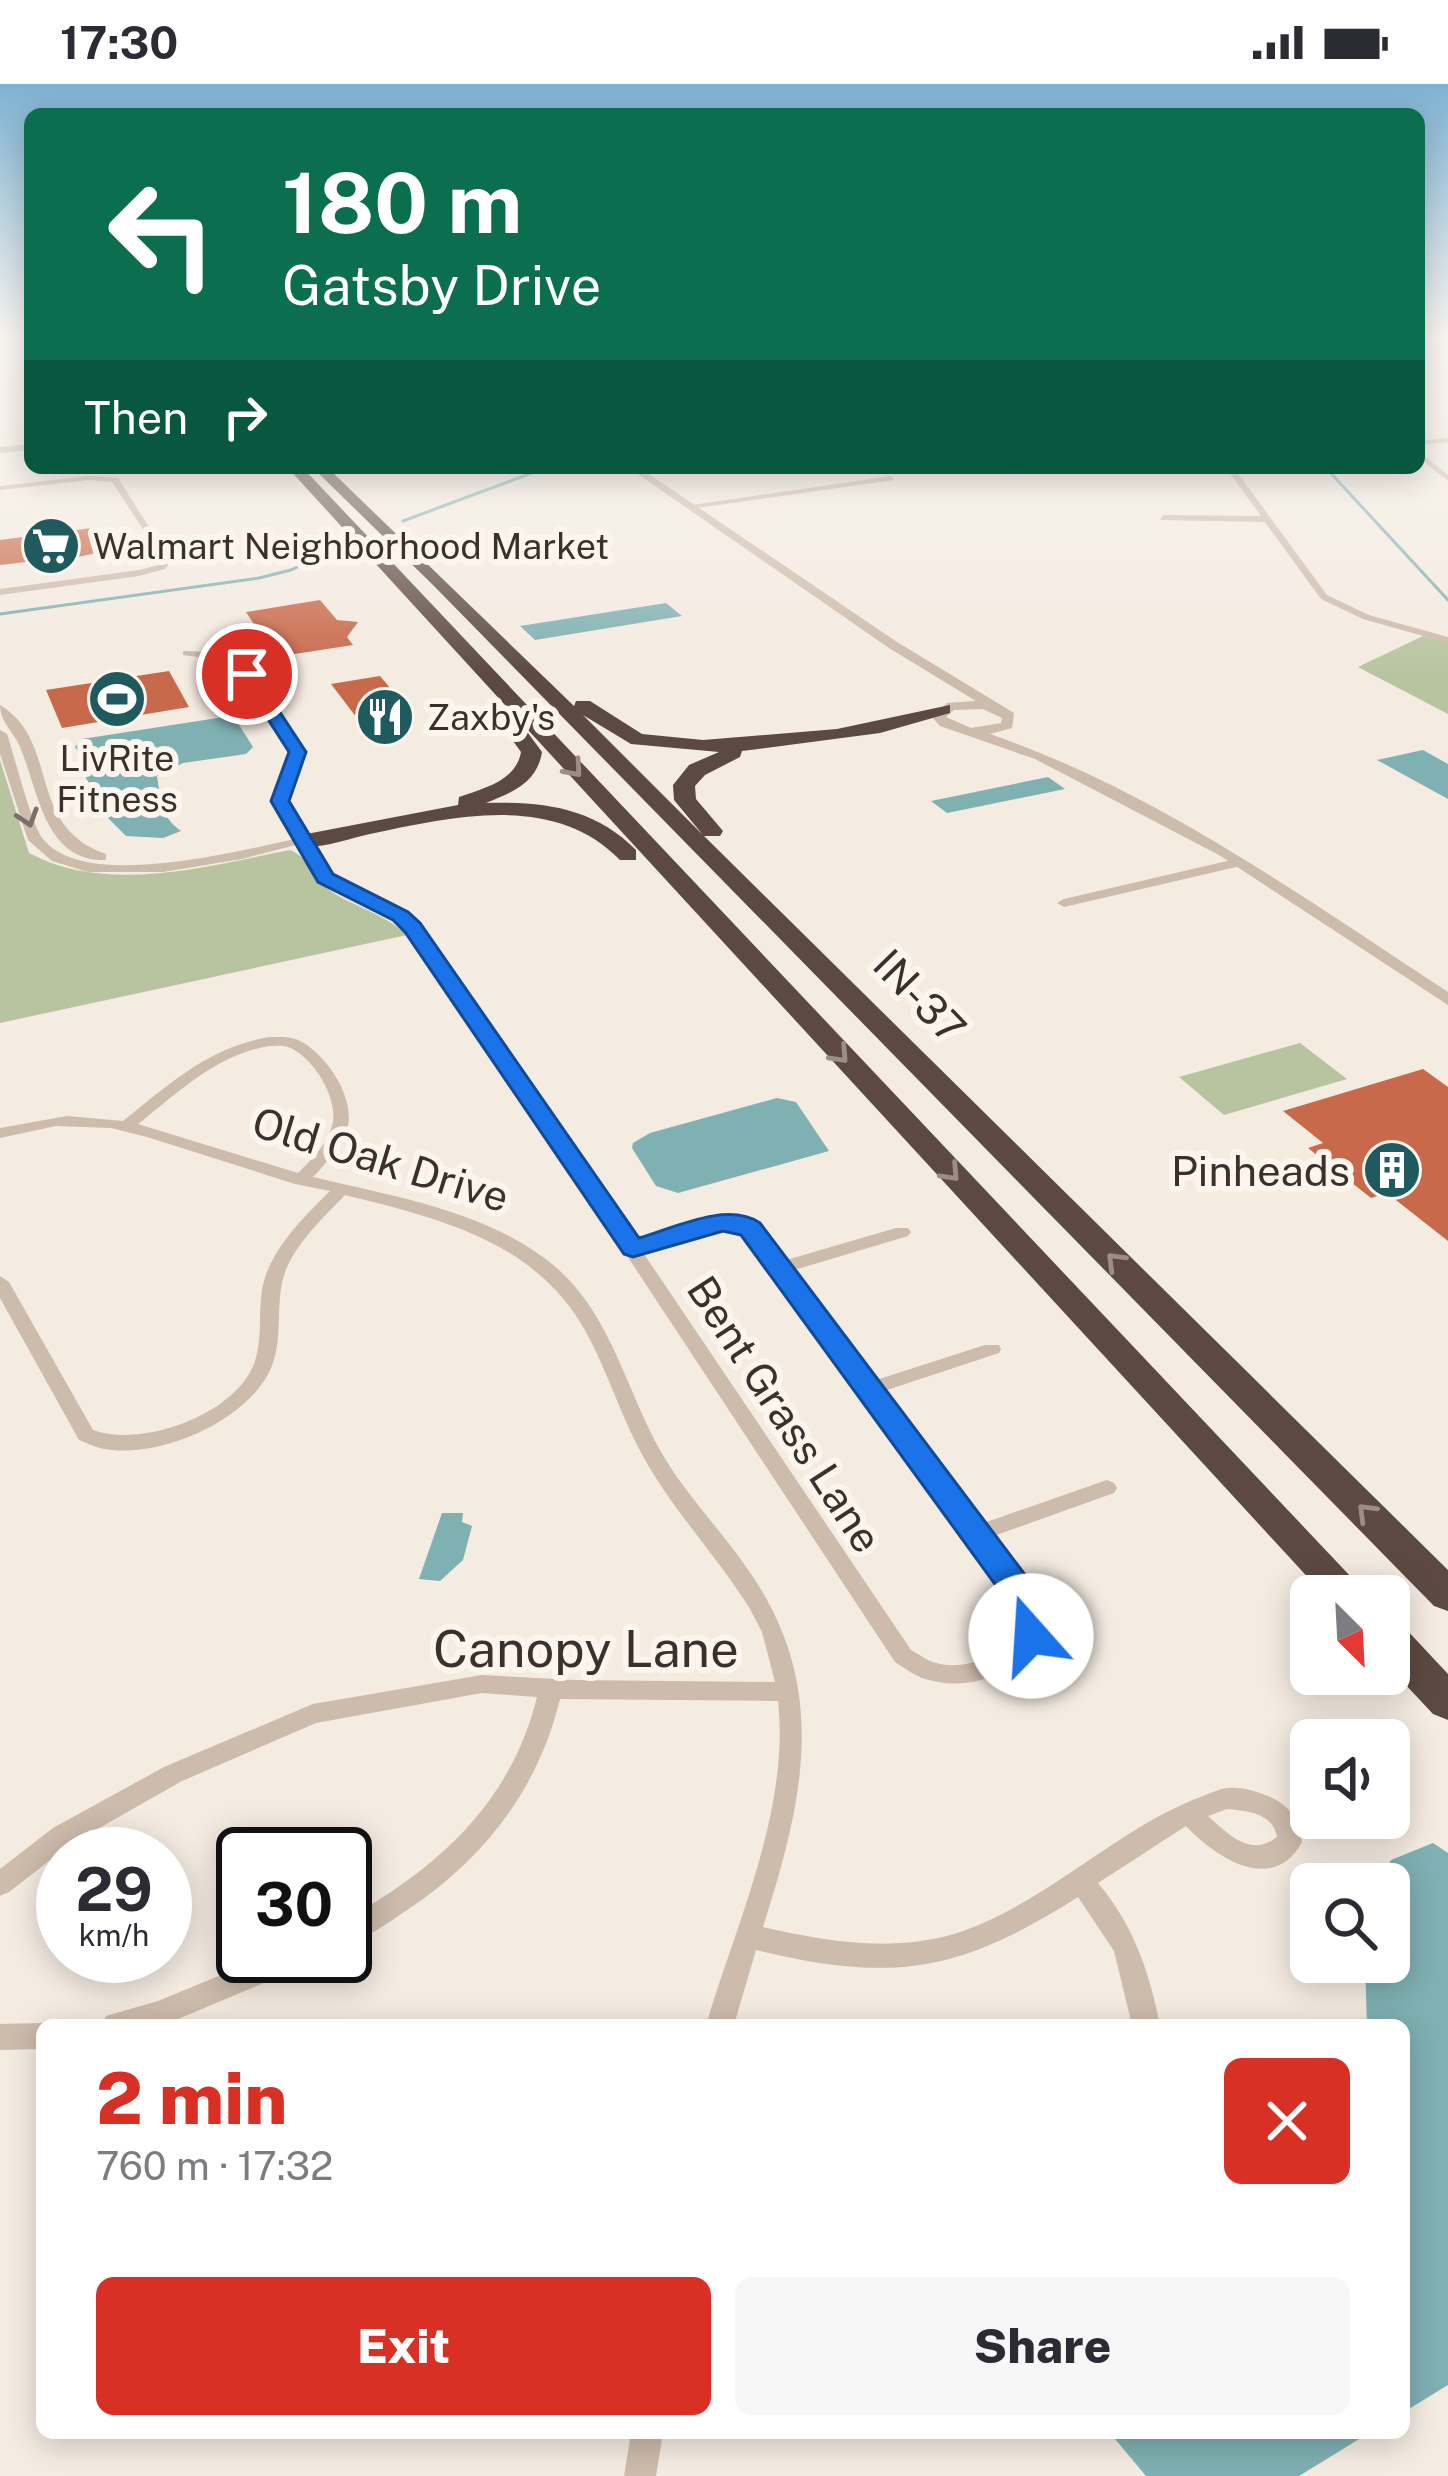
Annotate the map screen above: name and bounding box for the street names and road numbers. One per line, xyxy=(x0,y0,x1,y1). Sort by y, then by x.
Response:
street label: IN-37 xyxy=(864,939,976,1053)
street label: Old Oak Drive xyxy=(247,1097,515,1221)
street label: Bent Grass Lane xyxy=(678,1267,892,1561)
street label: Canopy Lane xyxy=(433,1619,739,1678)

